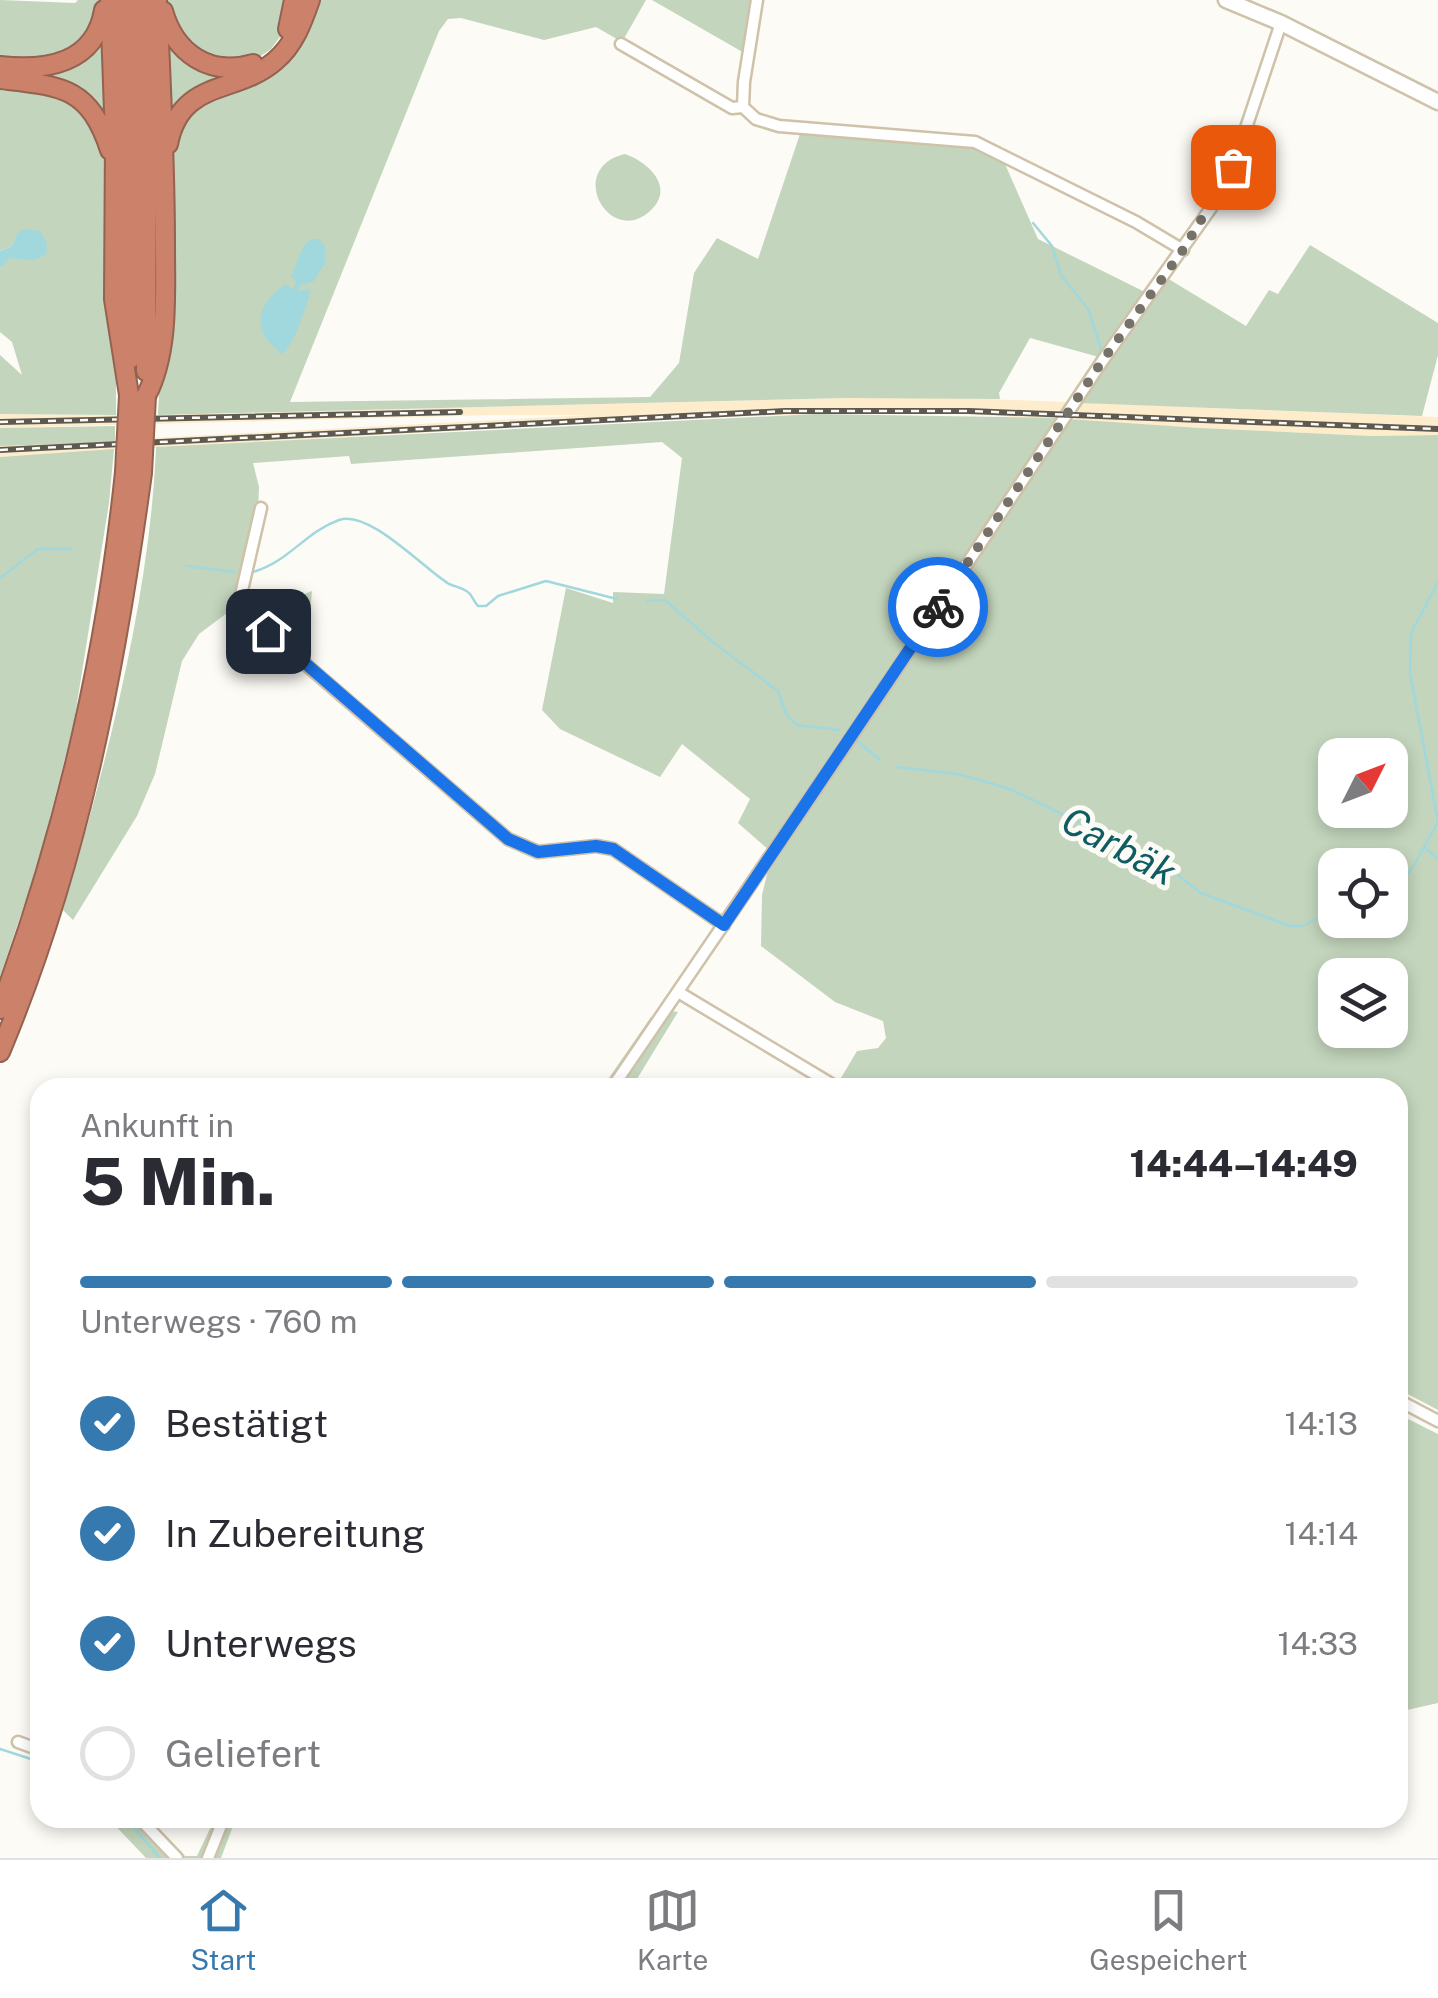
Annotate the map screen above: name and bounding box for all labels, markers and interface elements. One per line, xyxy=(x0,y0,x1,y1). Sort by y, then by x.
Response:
pin xyxy=(1191,125,1276,210)
icon: bag xyxy=(1206,140,1261,195)
courier xyxy=(888,557,988,657)
icon: bike xyxy=(911,580,966,635)
pin xyxy=(226,589,311,674)
icon: home xyxy=(241,604,296,659)
north arrow xyxy=(1318,738,1408,828)
map controls xyxy=(1318,738,1408,1048)
water label: Carbäk xyxy=(1054,797,1184,895)
button: locate xyxy=(1318,848,1408,938)
button: layers xyxy=(1318,958,1408,1048)
text: Ankunft in xyxy=(80,1107,234,1144)
text: 14:44–14:49 xyxy=(1129,1141,1358,1186)
text: 5 Min. xyxy=(80,1143,276,1220)
text: Unterwegs · 760 m xyxy=(80,1303,357,1340)
icon: check xyxy=(80,1396,135,1451)
text: Bestätigt xyxy=(165,1401,328,1446)
text: 14:13 xyxy=(1284,1405,1358,1442)
icon: check xyxy=(80,1506,135,1561)
text: In Zubereitung xyxy=(165,1511,425,1556)
text: 14:14 xyxy=(1285,1515,1358,1552)
icon: check xyxy=(80,1616,135,1671)
text: Unterwegs xyxy=(165,1621,357,1666)
text: 14:33 xyxy=(1278,1625,1358,1662)
text: Geliefert xyxy=(165,1731,321,1776)
tab: Start xyxy=(190,1883,256,1976)
tab: Karte xyxy=(637,1883,708,1976)
tab: Gespeichert xyxy=(1089,1883,1248,1976)

